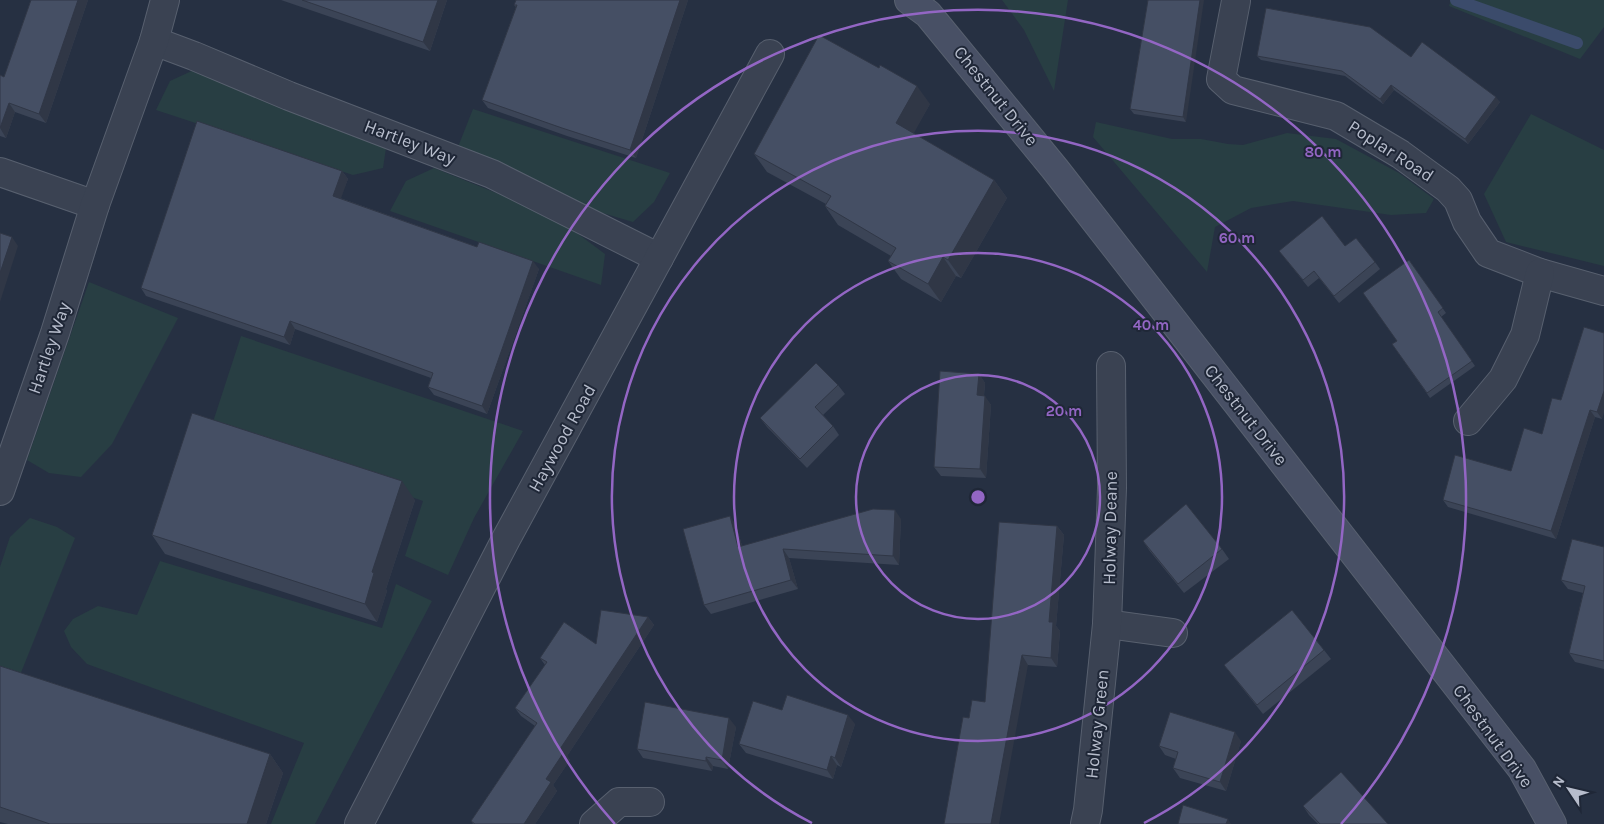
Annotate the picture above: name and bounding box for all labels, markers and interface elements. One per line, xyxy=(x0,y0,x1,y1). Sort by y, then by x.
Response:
street label: Chestnut Drive xyxy=(949,42,1043,150)
street label: Hartley Way xyxy=(361,115,459,170)
street label: Poplar Road xyxy=(1344,115,1438,187)
text: 80 m xyxy=(1304,143,1342,161)
text: 60 m xyxy=(1219,229,1255,247)
street label: Hartley Way xyxy=(23,298,75,397)
text: 40 m xyxy=(1133,316,1169,334)
street label: Chestnut Drive xyxy=(1200,360,1292,470)
street label: Haywood Road xyxy=(523,380,601,496)
text: 20 m xyxy=(1046,402,1082,420)
street label: Holway Deane xyxy=(1098,471,1122,585)
centre of rings xyxy=(969,488,987,506)
street label: Holway Green xyxy=(1080,668,1114,780)
street label: Chestnut Drive xyxy=(1448,680,1538,792)
north arrow xyxy=(1544,764,1594,814)
text: N xyxy=(1549,773,1569,791)

